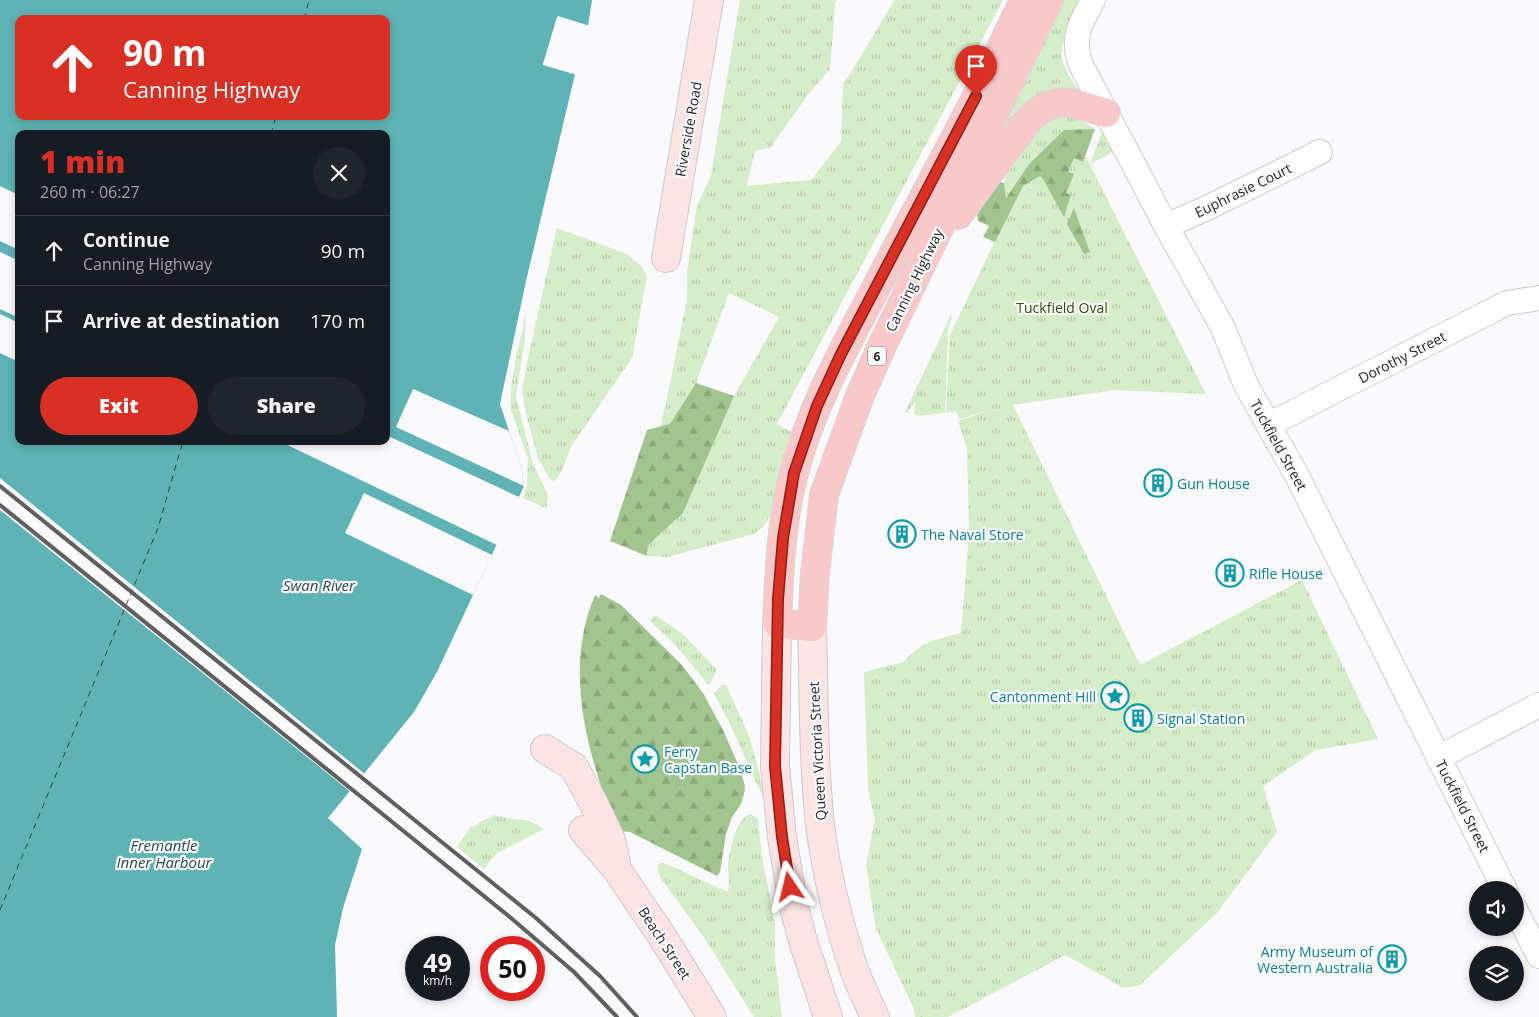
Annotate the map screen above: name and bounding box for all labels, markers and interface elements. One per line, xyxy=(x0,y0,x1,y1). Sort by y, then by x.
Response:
text: 90 m xyxy=(123,29,206,76)
icon: ahead xyxy=(40,35,105,100)
pin xyxy=(955,45,997,96)
icon: arrive xyxy=(962,52,990,80)
text: Canning Highway xyxy=(123,74,300,104)
street label: Riverside Road xyxy=(670,80,706,178)
text: 1 min xyxy=(40,141,125,182)
button: close xyxy=(313,147,365,199)
street label: Euphrasie Court xyxy=(1192,158,1294,222)
text: 260 m · 06:27 xyxy=(40,181,140,203)
street label: Canning Highway xyxy=(881,224,948,335)
text: Continue xyxy=(83,227,170,253)
icon: ahead xyxy=(40,237,68,265)
text: 90 m xyxy=(321,238,365,264)
text: Canning Highway xyxy=(83,253,212,275)
park label: Tuckfield Oval xyxy=(1016,298,1108,317)
icon: arrive xyxy=(40,307,68,335)
text: Arrive at destination xyxy=(83,308,280,334)
text: 170 m xyxy=(310,308,365,334)
street label: Dorothy Street xyxy=(1355,327,1449,387)
road number: 6 xyxy=(868,346,886,366)
button: Exit xyxy=(40,377,198,435)
button: Share xyxy=(208,377,365,435)
street label: Tuckfield Street xyxy=(1246,396,1312,494)
building icon: Gun House xyxy=(1143,468,1173,498)
place label: Gun House xyxy=(1177,474,1250,493)
building icon: The Naval Store xyxy=(887,519,917,549)
place label: The Naval Store xyxy=(921,525,1024,544)
building icon: Rifle House xyxy=(1215,558,1245,588)
place label: Rifle House xyxy=(1249,564,1323,583)
water label: Swan River xyxy=(283,575,356,595)
street label: Queen Victoria Street xyxy=(804,681,830,821)
place icon: Cantonment Hill xyxy=(1100,681,1130,711)
place label: Cantonment Hill xyxy=(990,687,1096,706)
building icon: Signal Station xyxy=(1123,703,1153,733)
place label: Signal Station xyxy=(1157,709,1245,728)
place label: Ferry Capstan Base xyxy=(664,742,752,777)
place icon: Ferry Capstan Base xyxy=(630,744,660,774)
street label: Tuckfield Street xyxy=(1432,757,1494,855)
water label: Fremantle Inner Harbour xyxy=(117,835,213,872)
position arrow xyxy=(763,860,815,912)
map controls xyxy=(1469,881,1524,1001)
button: sound xyxy=(1469,881,1524,936)
street label: Beach Street xyxy=(635,903,695,983)
speed limit sign: 50 xyxy=(480,936,545,1001)
place label: Army Museum of Western Australia xyxy=(1257,942,1374,977)
building icon: Army Museum of Western Australia xyxy=(1377,944,1407,974)
text: 49 xyxy=(423,945,452,979)
button: layers xyxy=(1469,946,1524,1001)
text: km/h xyxy=(423,972,452,989)

